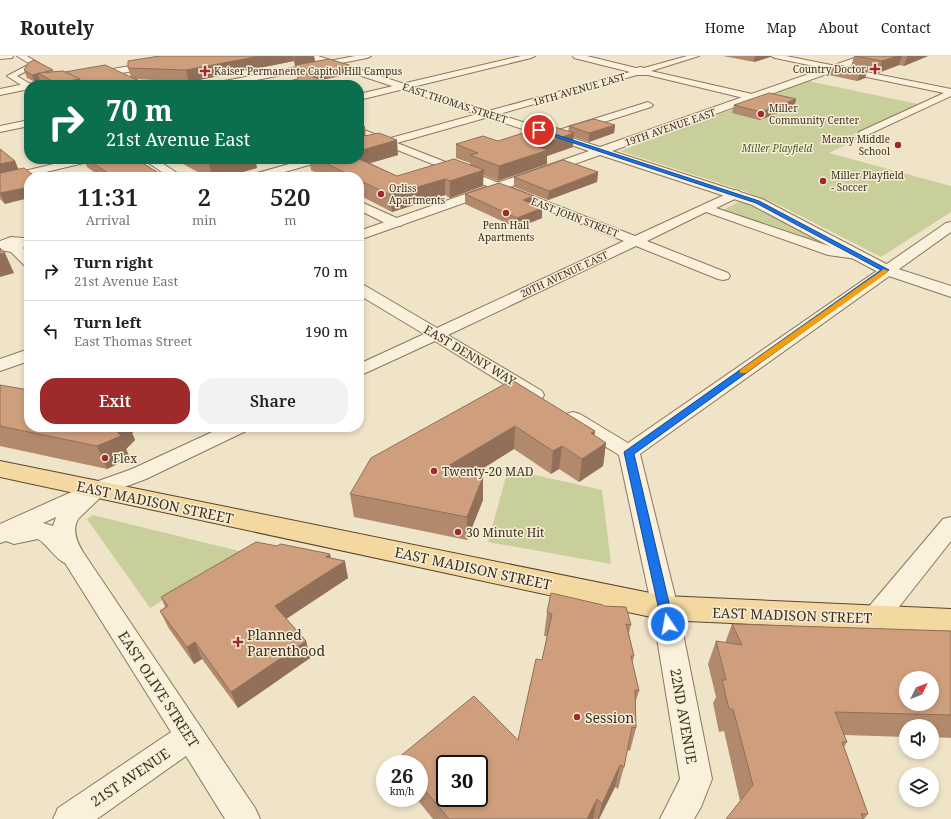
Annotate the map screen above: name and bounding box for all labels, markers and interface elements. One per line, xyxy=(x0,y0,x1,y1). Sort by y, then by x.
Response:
text: Routely xyxy=(20,15,94,41)
text: Home xyxy=(705,18,745,37)
text: Map xyxy=(767,18,796,37)
text: About xyxy=(818,18,859,37)
text: Contact xyxy=(881,18,931,37)
place label: Country Doctor xyxy=(793,62,866,76)
marker: Country Doctor xyxy=(869,63,881,75)
place label: Kaiser Permanente Capitol Hill Campus xyxy=(214,64,403,78)
marker: Kaiser Permanente Capitol Hill Campus xyxy=(199,65,211,77)
street label: 18TH AVENUE EAST xyxy=(531,69,627,109)
street label: EAST THOMAS STREET xyxy=(401,79,509,127)
text: 70 m xyxy=(106,91,173,129)
icon: right xyxy=(40,96,92,148)
place label: Miller Community Center xyxy=(769,101,859,127)
street label: 19TH AVENUE EAST xyxy=(623,105,717,149)
marker: Miller Community Center xyxy=(756,109,766,119)
pin xyxy=(522,113,556,147)
icon: arrive xyxy=(528,119,550,141)
text: 21st Avenue East xyxy=(106,127,250,151)
place label: Meany Middle School xyxy=(822,132,890,158)
marker: Meany Middle School xyxy=(893,140,903,150)
park label: Miller Playfield xyxy=(741,141,812,155)
place label: Miller Playfield - Soccer xyxy=(831,168,904,194)
marker: Miller Playfield - Soccer xyxy=(818,176,828,186)
text: 11:31 xyxy=(77,180,139,213)
text: 2 xyxy=(198,180,211,213)
text: 520 xyxy=(270,180,311,213)
place label: Orliss Apartments xyxy=(389,181,446,207)
marker: Orliss Apartments xyxy=(376,189,386,199)
street label: EAST JOHN STREET xyxy=(529,194,621,240)
marker: Penn Hall Apartments xyxy=(501,208,511,218)
text: Arrival xyxy=(86,211,130,229)
text: min xyxy=(192,211,217,229)
text: m xyxy=(284,211,296,229)
place label: Penn Hall Apartments xyxy=(478,218,535,244)
street label: 20TH AVENUE EAST xyxy=(518,248,610,300)
text: Turn right xyxy=(74,252,153,272)
icon: right xyxy=(40,260,62,282)
text: 70 m xyxy=(313,261,348,281)
text: 21st Avenue East xyxy=(74,272,178,290)
text: Turn left xyxy=(74,312,142,332)
icon: left xyxy=(40,320,62,342)
text: 190 m xyxy=(305,321,348,341)
street label: EAST DENNY WAY xyxy=(421,321,520,389)
text: East Thomas Street xyxy=(74,332,192,350)
button: Exit xyxy=(40,378,190,424)
button: Share xyxy=(198,378,348,424)
place label: Flex xyxy=(113,450,137,467)
marker: Flex xyxy=(100,453,110,463)
place label: Twenty-20 MAD xyxy=(442,463,534,480)
marker: Twenty-20 MAD xyxy=(429,466,439,476)
street label: EAST MADISON STREET xyxy=(75,476,236,528)
place label: 30 Minute Hit xyxy=(466,524,544,541)
marker: 30 Minute Hit xyxy=(453,527,463,537)
street label: EAST MADISON STREET xyxy=(393,542,554,594)
position arrow xyxy=(647,603,689,645)
street label: EAST MADISON STREET xyxy=(712,603,873,627)
place label: Planned Parenthood xyxy=(247,625,325,660)
street label: EAST OLIVE STREET xyxy=(114,627,204,751)
marker: Planned Parenthood xyxy=(232,636,244,648)
street label: 22ND AVENUE xyxy=(666,667,702,765)
north arrow xyxy=(899,671,939,711)
map controls xyxy=(899,671,939,807)
place label: Session xyxy=(585,708,634,727)
marker: Session xyxy=(572,712,582,722)
button: sound xyxy=(899,719,939,759)
street label: 21ST AVENUE xyxy=(87,743,173,810)
speed limit sign: 30 xyxy=(436,755,488,807)
text: 26 xyxy=(391,762,413,789)
button: layers xyxy=(899,767,939,807)
text: km/h xyxy=(390,784,414,798)

